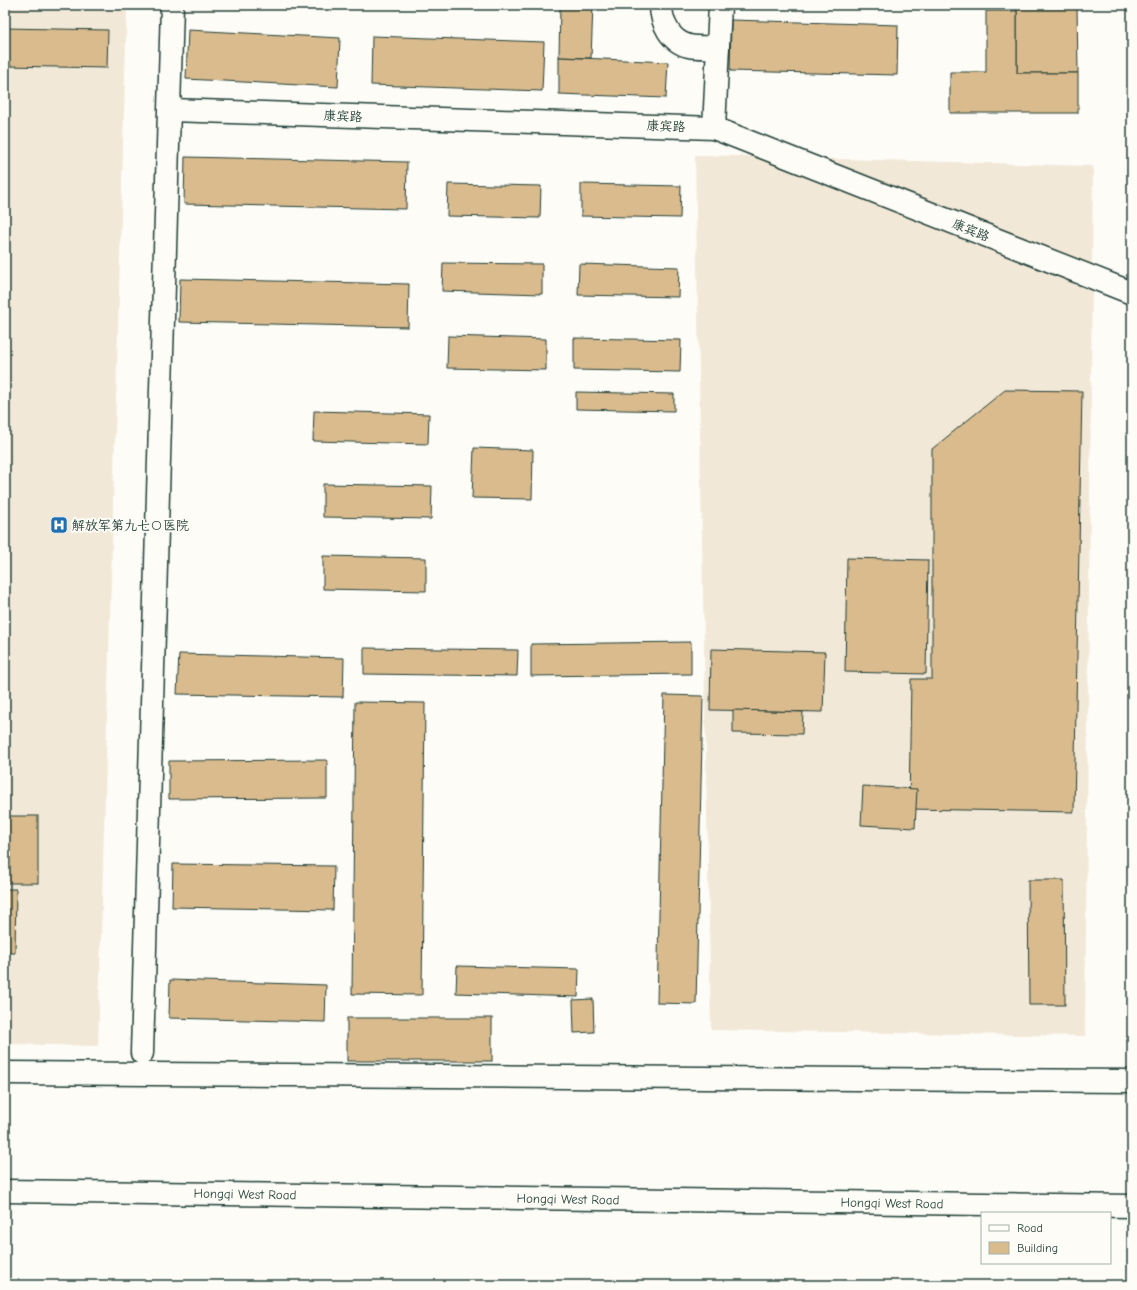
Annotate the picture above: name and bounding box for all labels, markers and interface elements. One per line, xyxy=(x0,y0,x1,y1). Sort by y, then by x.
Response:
street label: 康宾路 xyxy=(323,108,363,124)
street label: 康宾路 xyxy=(646,118,686,134)
street label: 康宾路 xyxy=(950,216,992,244)
hospital icon: 解放军第九七〇医院 xyxy=(49,515,69,535)
place label: 解放军第九七〇医院 xyxy=(72,518,189,533)
street label: Hongqi West Road xyxy=(193,1186,297,1202)
street label: Hongqi West Road xyxy=(516,1191,620,1207)
street label: Hongqi West Road xyxy=(840,1195,944,1211)
legend xyxy=(981,1212,1111,1264)
text: Road xyxy=(1017,1221,1043,1235)
text: Building xyxy=(1017,1241,1058,1255)

